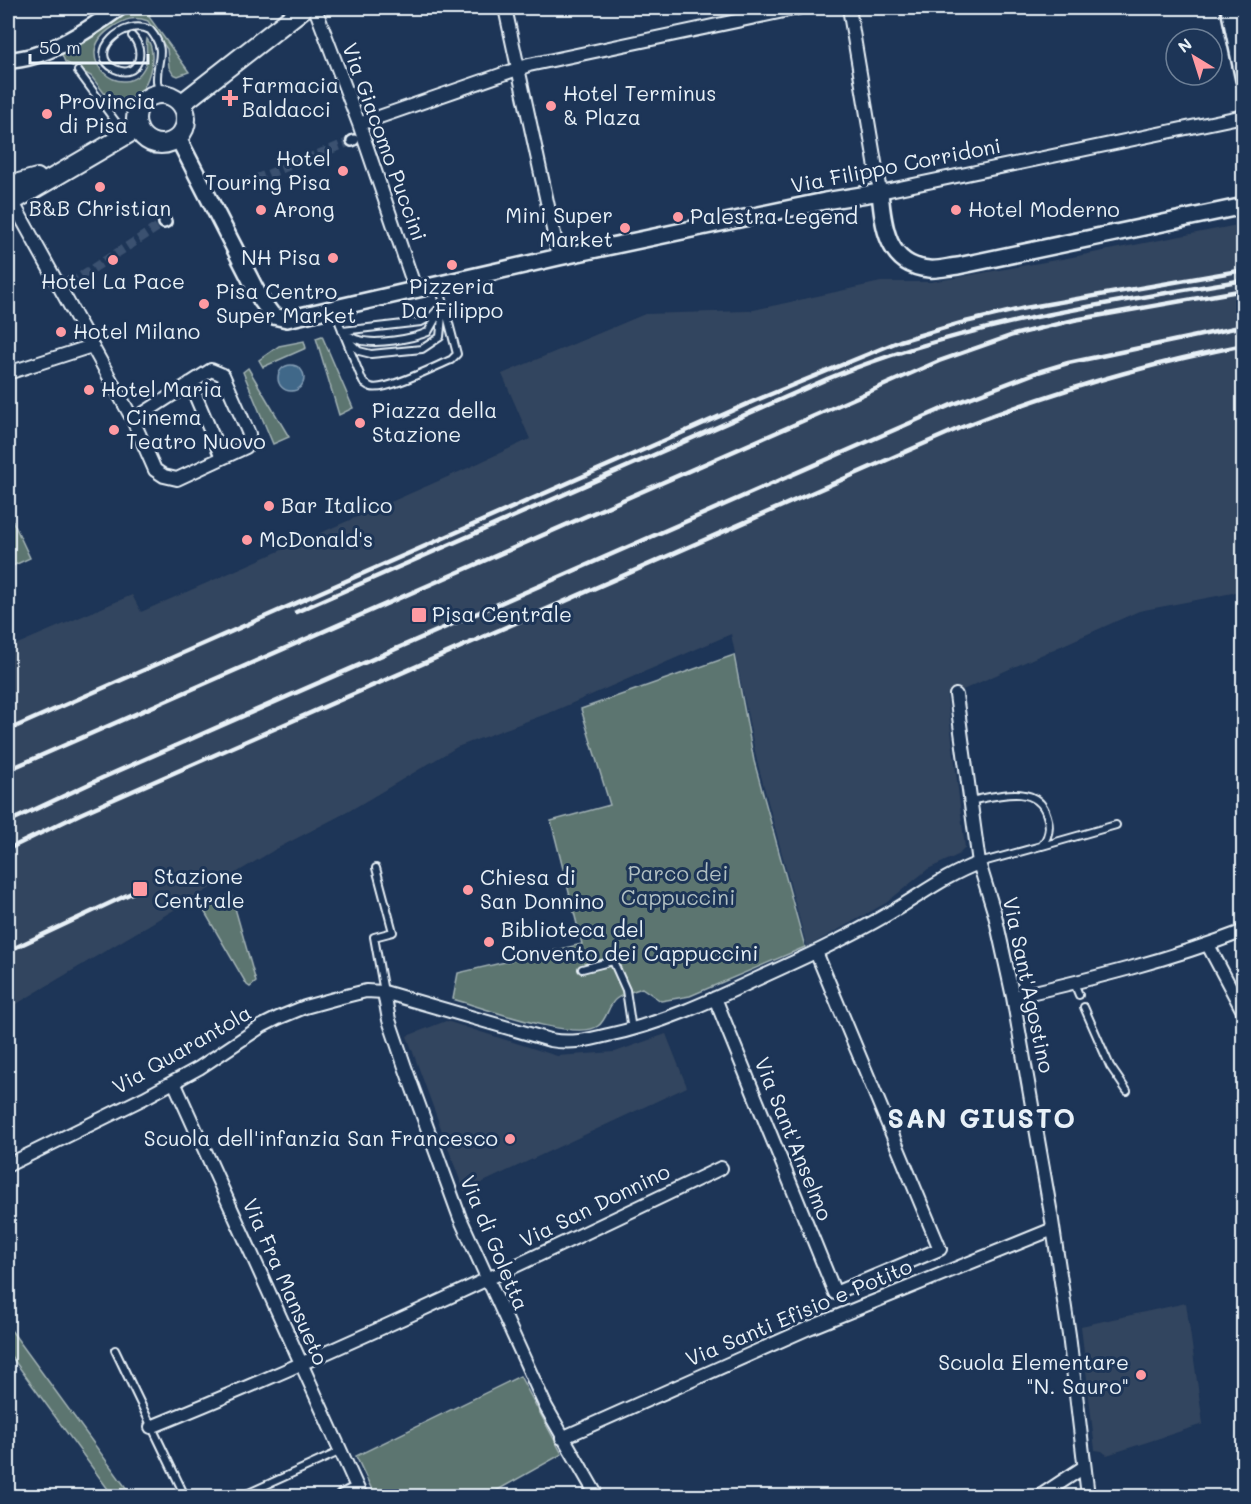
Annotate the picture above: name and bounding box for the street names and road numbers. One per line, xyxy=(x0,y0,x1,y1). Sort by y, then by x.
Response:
street label: Via Giacomo Puccini xyxy=(337,39,434,244)
street label: Via Filippo Corridoni xyxy=(788,131,1003,198)
street label: Via Sant'Agostino xyxy=(998,894,1061,1075)
street label: Via Quarantola xyxy=(107,998,256,1099)
street label: Via Sant'Anselmo xyxy=(749,1053,839,1224)
street label: Via San Donnino xyxy=(515,1157,674,1253)
street label: Via di Goletta xyxy=(455,1171,536,1314)
street label: Via Fra Mansueto xyxy=(238,1194,335,1369)
street label: Via Santi Efisio e Potito xyxy=(681,1252,916,1372)

